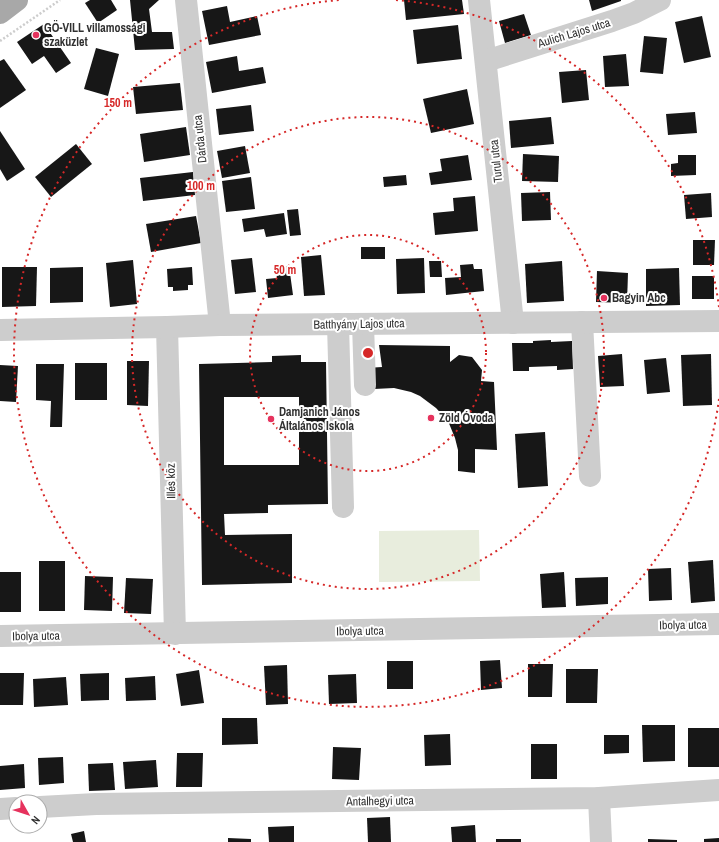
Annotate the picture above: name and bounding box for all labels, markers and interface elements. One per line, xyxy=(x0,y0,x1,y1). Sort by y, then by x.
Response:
street label: Aulich Lajos utca xyxy=(535,14,613,52)
place label: GÖ-VILL villamossági szaküzlet xyxy=(44,19,146,50)
marker: GÖ-VILL villamossági szaküzlet xyxy=(31,30,41,40)
text: 150 m xyxy=(104,95,132,111)
street label: Dárda utca xyxy=(189,114,210,164)
street label: Turul utca xyxy=(486,138,506,183)
text: 100 m xyxy=(187,178,215,194)
text: 50 m xyxy=(274,262,296,278)
place label: Bagyin Abc xyxy=(612,290,666,306)
marker: Bagyin Abc xyxy=(599,293,609,303)
street label: Batthyány Lajos utca xyxy=(313,315,405,333)
centre of rings xyxy=(361,346,375,360)
place label: Damjanich János Általános Iskola xyxy=(279,404,360,434)
place label: Zöld Óvoda xyxy=(439,410,494,426)
marker: Zöld Óvoda xyxy=(426,413,436,423)
marker: Damjanich János Általános Iskola xyxy=(266,414,276,424)
street label: Illés köz xyxy=(163,463,179,499)
street label: Ibolya utca xyxy=(659,617,707,633)
street label: Ibolya utca xyxy=(336,623,384,639)
street label: Ibolya utca xyxy=(12,628,60,644)
street label: Antalhegyi utca xyxy=(345,792,415,810)
north arrow xyxy=(8,794,48,834)
text: N xyxy=(28,813,43,827)

